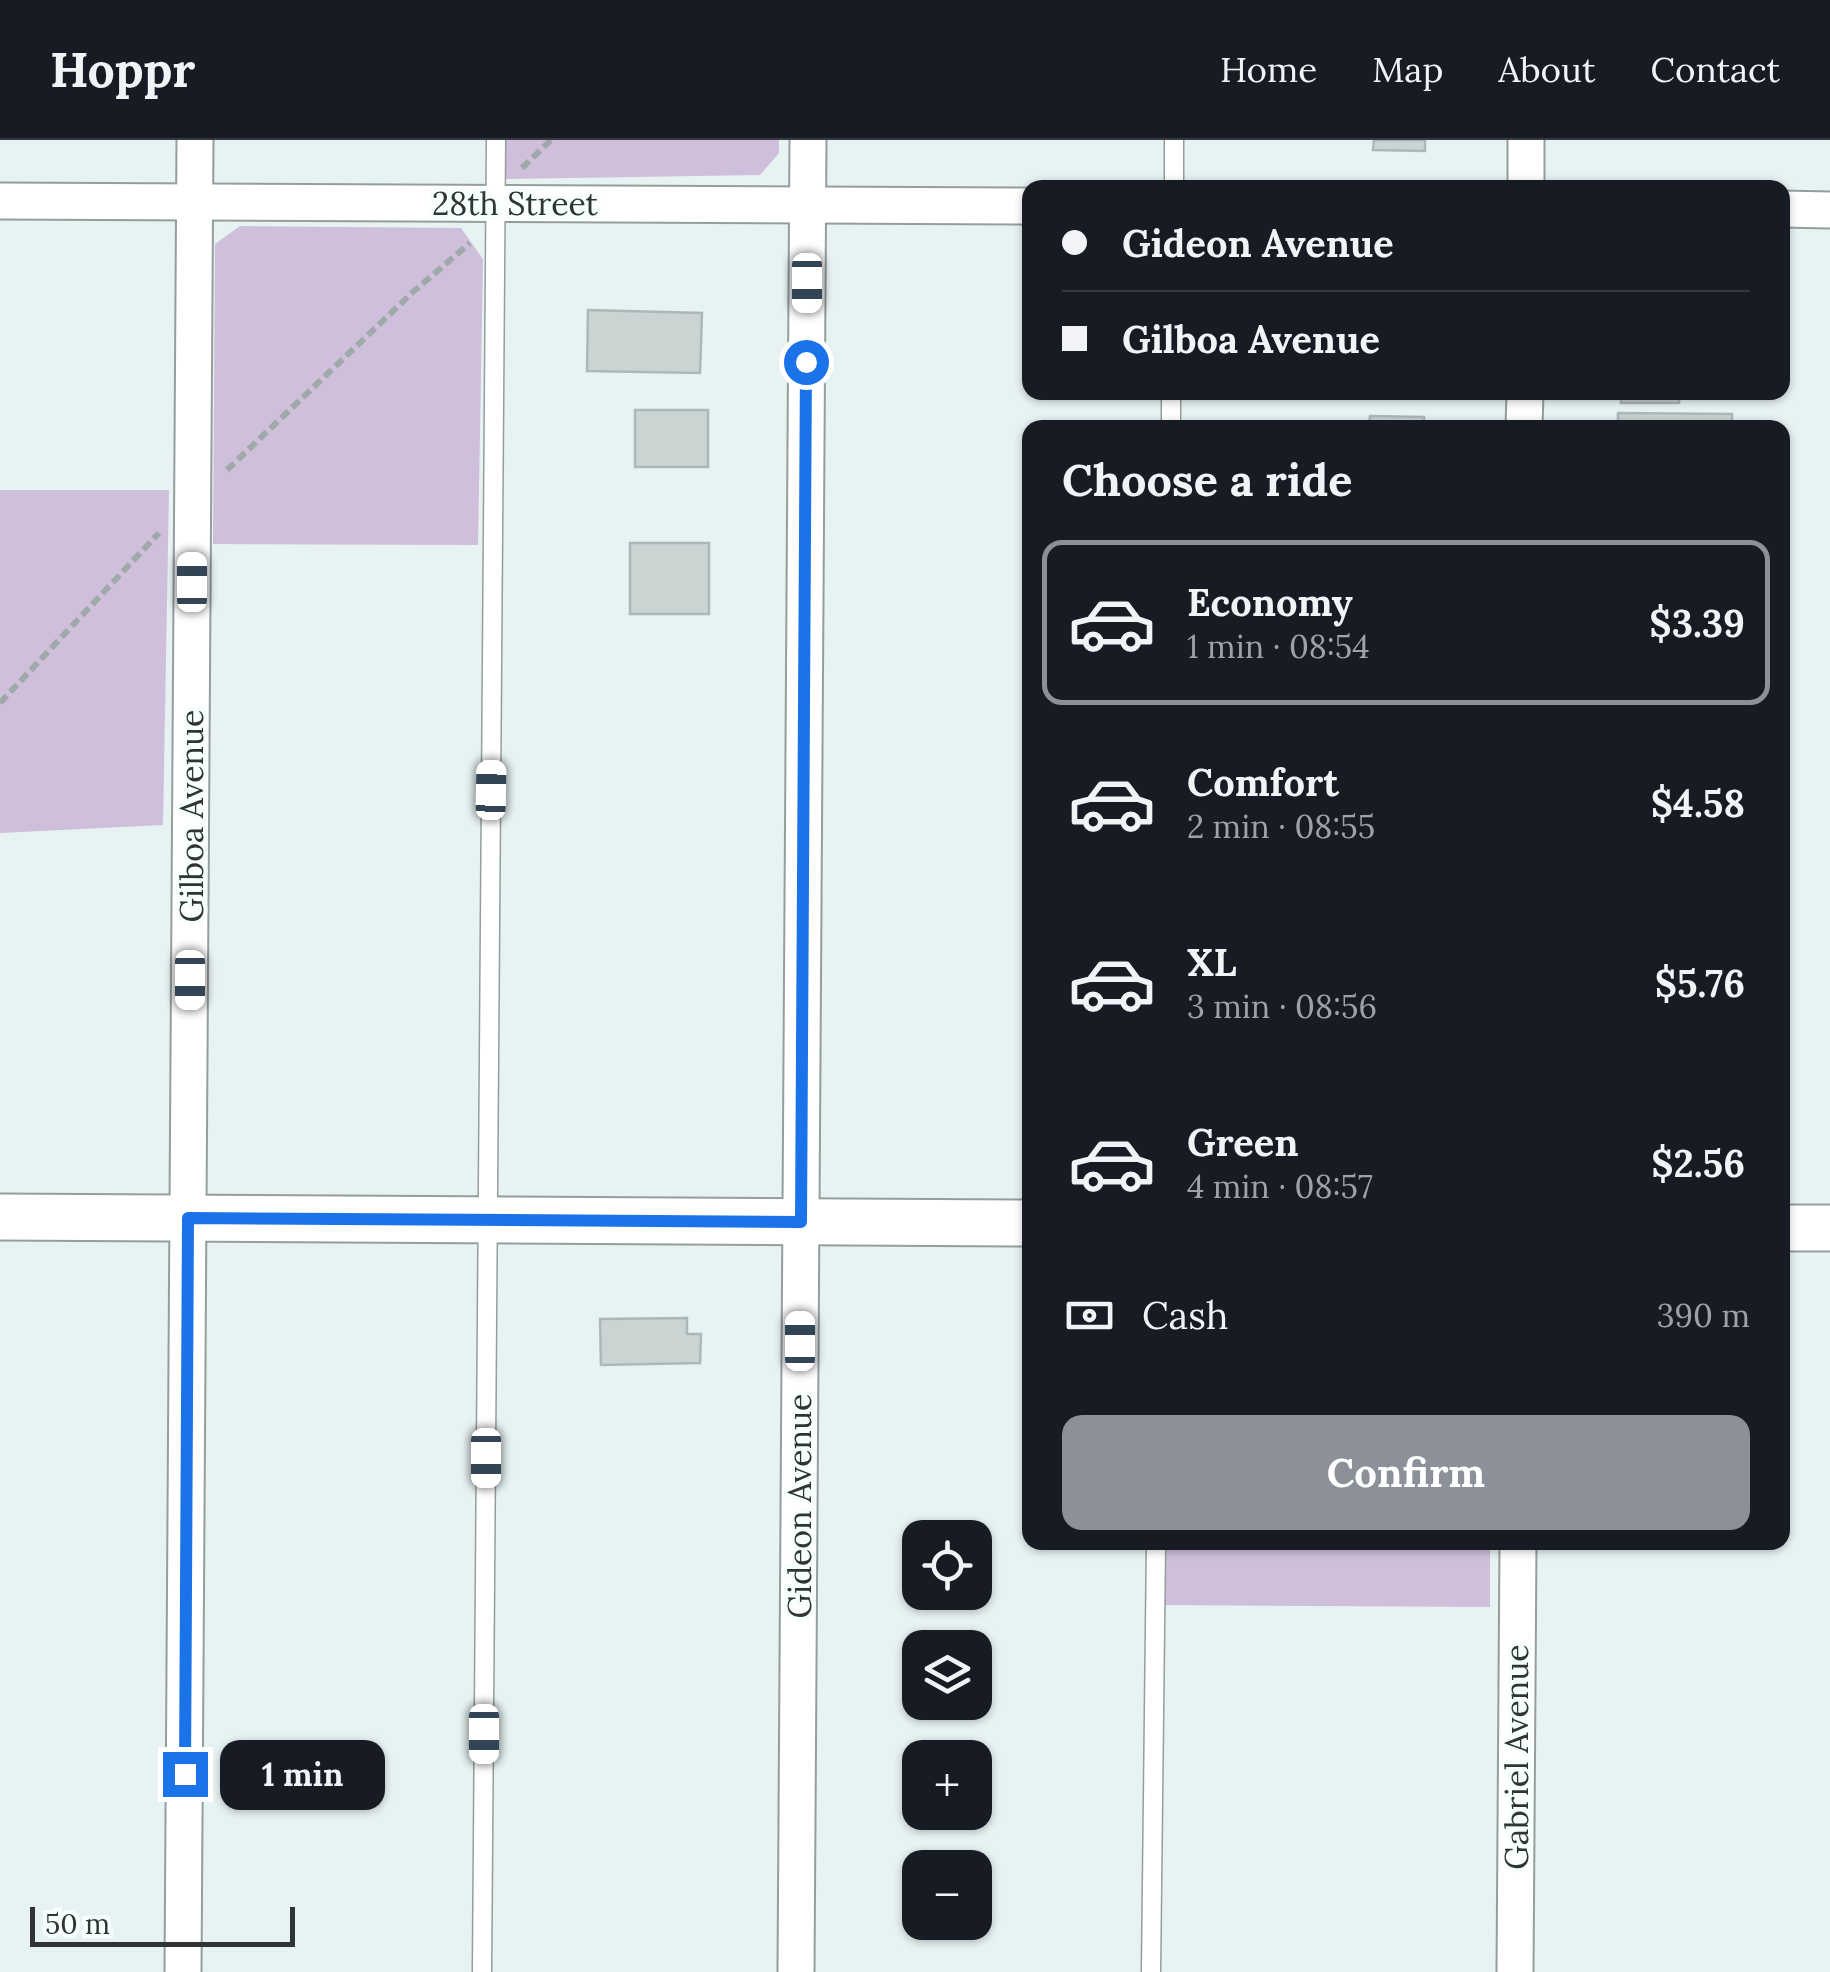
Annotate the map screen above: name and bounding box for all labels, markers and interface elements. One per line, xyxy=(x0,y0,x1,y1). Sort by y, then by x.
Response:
text: Hoppr xyxy=(50,39,195,100)
text: Home xyxy=(1220,47,1317,92)
text: Map xyxy=(1372,47,1443,92)
text: About xyxy=(1498,47,1596,92)
text: Contact xyxy=(1651,47,1780,92)
street label: 28th Street xyxy=(432,183,599,224)
text: Gideon Avenue xyxy=(1122,219,1394,267)
car xyxy=(792,253,822,313)
text: Gilboa Avenue xyxy=(1122,315,1380,363)
route start xyxy=(784,340,829,385)
text: Choose a ride xyxy=(1062,451,1352,508)
car xyxy=(177,552,207,612)
icon: car xyxy=(1067,578,1157,668)
text: Economy xyxy=(1187,578,1353,626)
text: $3.39 xyxy=(1649,599,1745,647)
text: 1 min · 08:54 xyxy=(1187,626,1370,667)
street label: Gilboa Avenue xyxy=(171,710,212,922)
icon: car xyxy=(1067,758,1157,848)
text: Comfort xyxy=(1187,758,1339,806)
car xyxy=(475,760,507,820)
text: $4.58 xyxy=(1651,779,1745,827)
text: 2 min · 08:55 xyxy=(1187,806,1375,847)
icon: car xyxy=(1067,938,1157,1028)
text: XL xyxy=(1187,938,1237,986)
car xyxy=(175,950,205,1010)
text: $5.76 xyxy=(1655,959,1745,1007)
text: 3 min · 08:56 xyxy=(1187,986,1377,1027)
icon: car xyxy=(1067,1118,1157,1208)
text: Green xyxy=(1187,1118,1299,1166)
text: $2.56 xyxy=(1651,1139,1745,1187)
text: 4 min · 08:57 xyxy=(1187,1166,1373,1207)
icon: cash xyxy=(1062,1288,1117,1343)
text: Cash xyxy=(1142,1291,1229,1339)
text: 390 m xyxy=(1657,1295,1750,1336)
car xyxy=(785,1311,815,1371)
street label: Gideon Avenue xyxy=(779,1394,820,1618)
button: Confirm xyxy=(1062,1415,1750,1530)
car xyxy=(471,1428,501,1488)
map controls xyxy=(902,1520,992,1940)
button: locate xyxy=(902,1520,992,1610)
button: layers xyxy=(902,1630,992,1720)
street label: Gabriel Avenue xyxy=(1496,1644,1537,1870)
car xyxy=(469,1704,499,1764)
callout: 1 min xyxy=(220,1739,385,1809)
button: + xyxy=(902,1740,992,1830)
route end xyxy=(163,1752,208,1797)
text: 1 min xyxy=(262,1754,343,1795)
button: − xyxy=(902,1850,992,1940)
scale bar xyxy=(30,1902,295,1946)
text: 50 m xyxy=(45,1906,110,1942)

